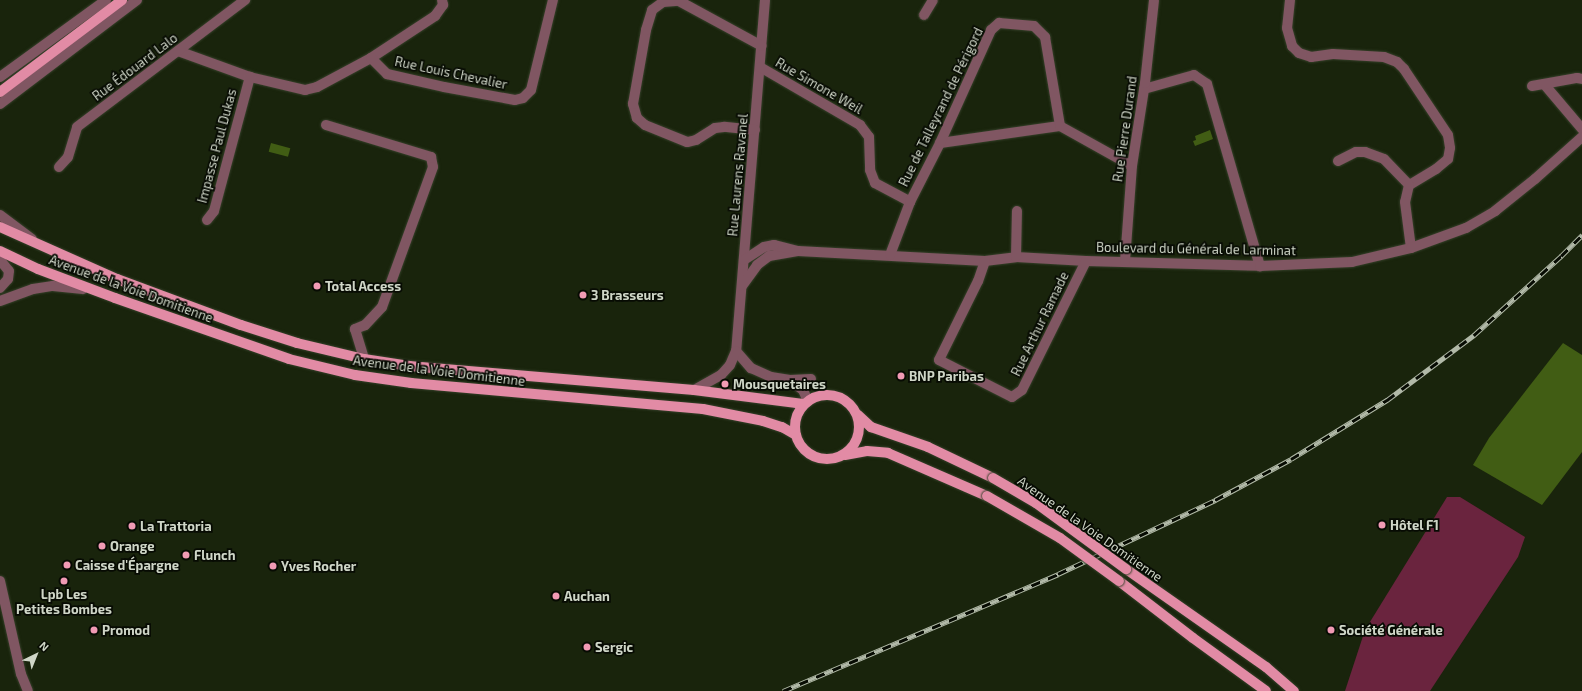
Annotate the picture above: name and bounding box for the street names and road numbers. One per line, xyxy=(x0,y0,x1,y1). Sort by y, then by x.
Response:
street label: Rue de Talleyrand de Périgord xyxy=(896,25,986,189)
street label: Rue Édouard Lalo xyxy=(89,30,181,104)
street label: Rue Louis Chevalier xyxy=(393,53,509,93)
street label: Rue Simone Weil xyxy=(773,55,865,117)
street label: Rue Pierre Durand xyxy=(1110,75,1140,183)
street label: Impasse Paul Dukas xyxy=(194,87,240,205)
street label: Rue Laurens Ravanel xyxy=(725,113,751,237)
street label: Boulevard du Général de Larminat xyxy=(1096,239,1296,259)
street label: Avenue de la Voie Domitienne xyxy=(47,252,215,326)
street label: Rue Arthur Ramade xyxy=(1008,269,1072,379)
street label: Avenue de la Voie Domitienne xyxy=(352,353,526,389)
street label: Avenue de la Voie Domitienne xyxy=(1014,473,1166,585)

